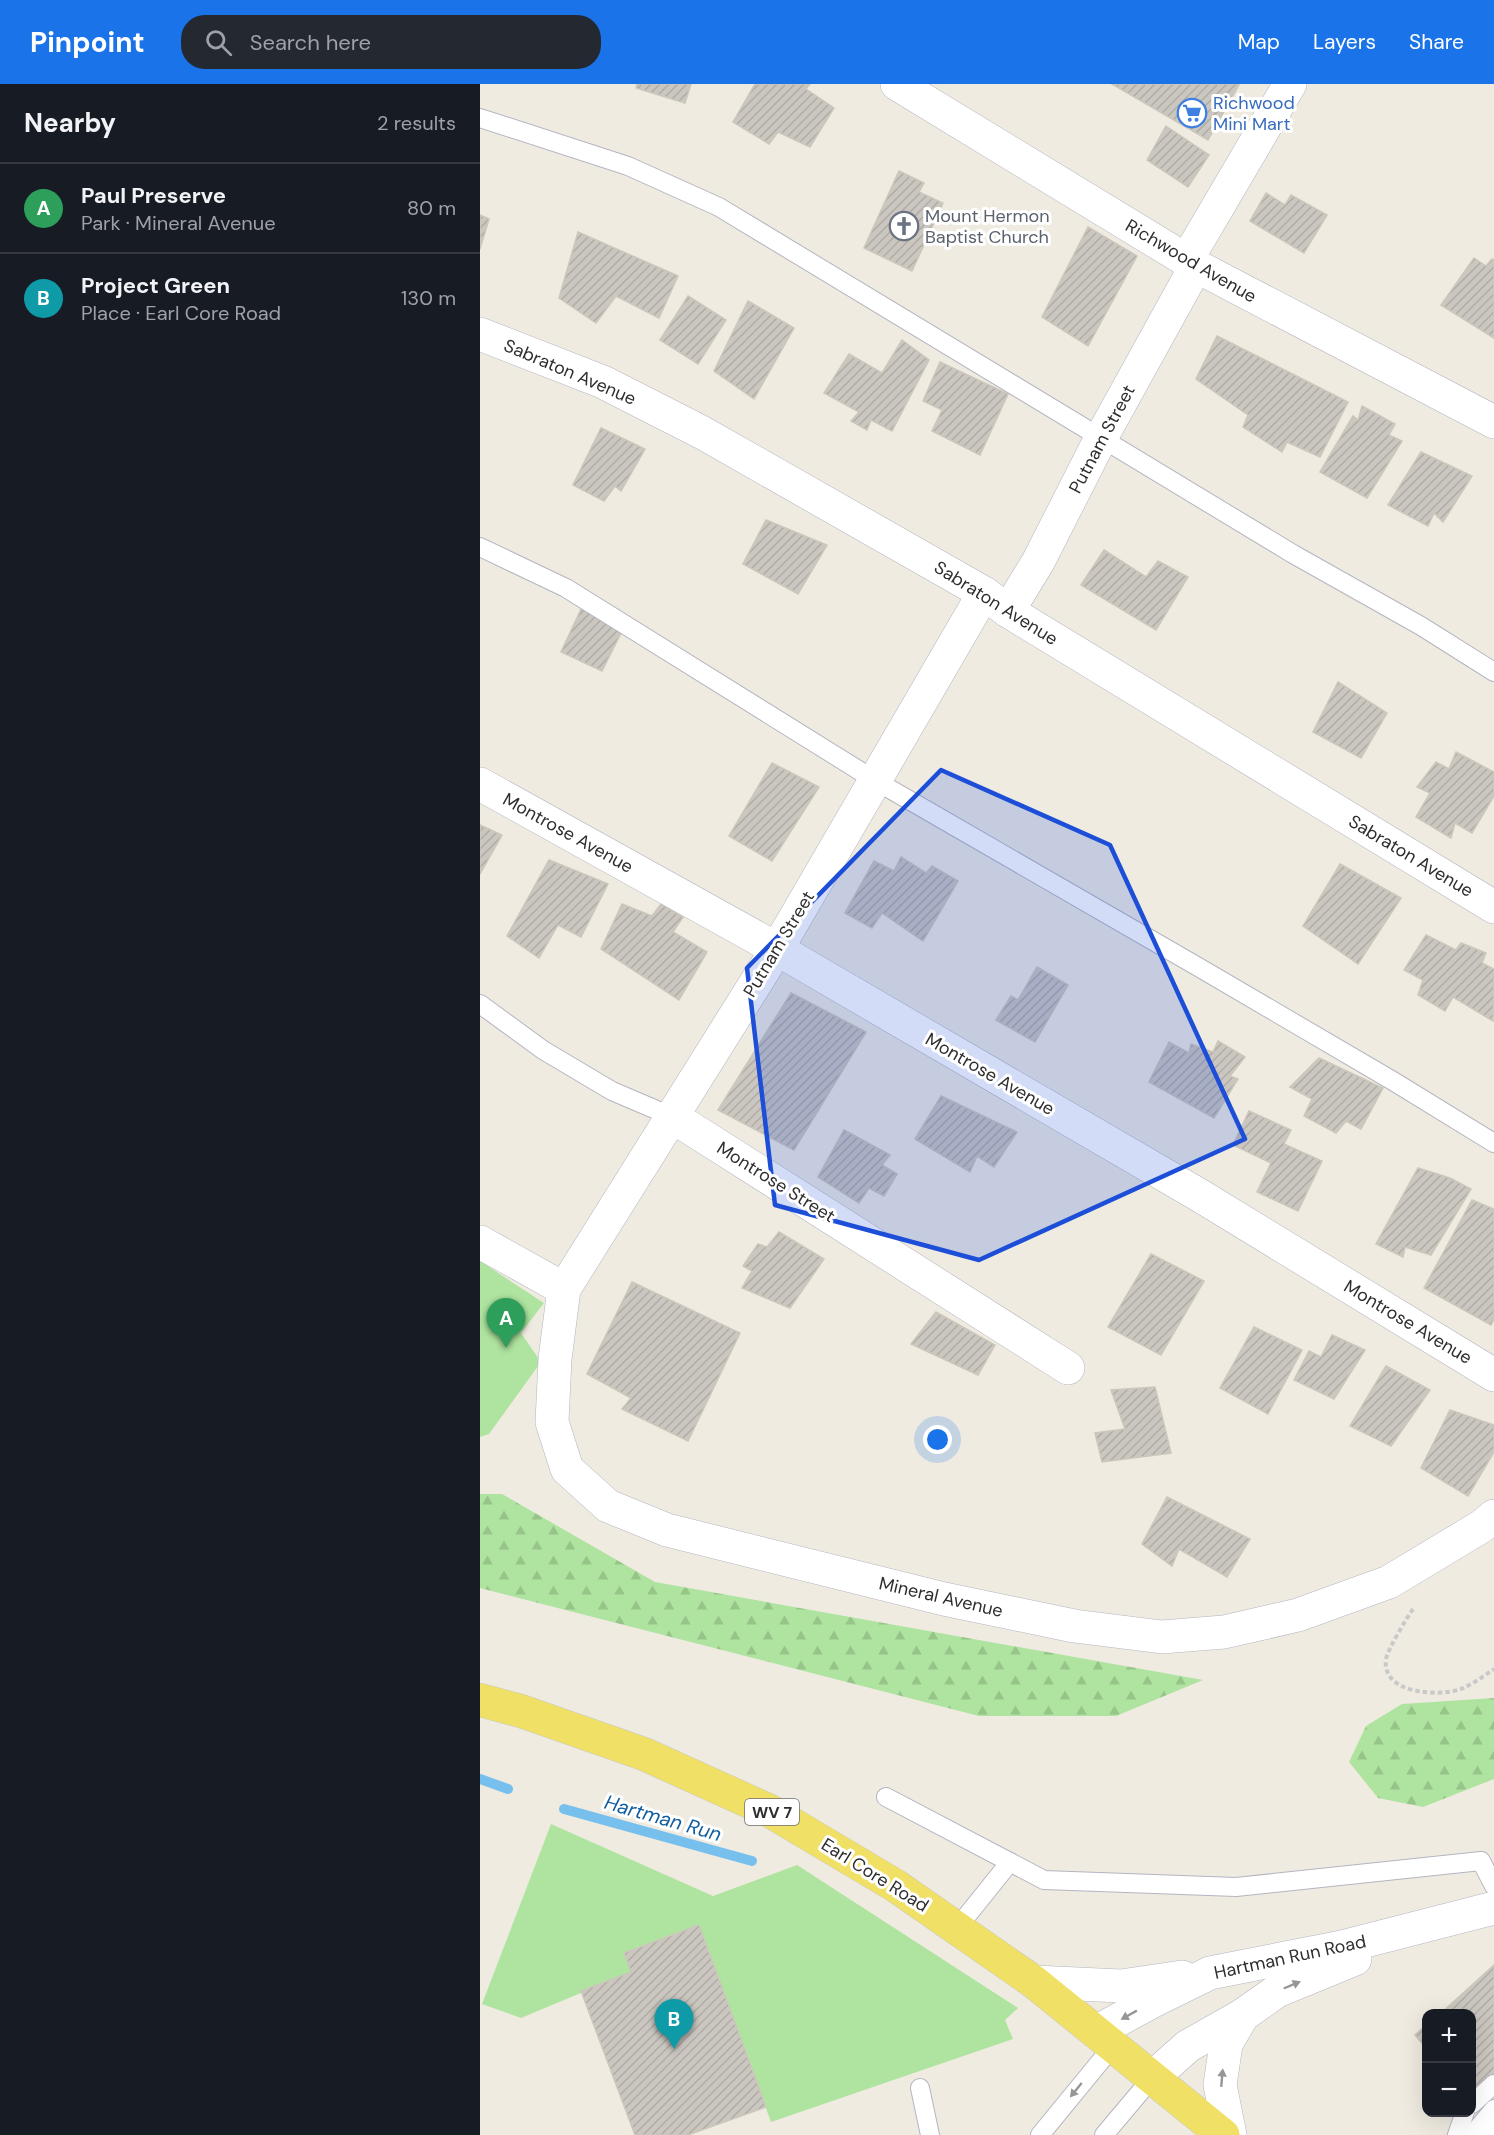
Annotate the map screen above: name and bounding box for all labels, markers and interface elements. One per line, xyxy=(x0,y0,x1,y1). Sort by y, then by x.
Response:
search box xyxy=(181,15,601,69)
text: Pinpoint xyxy=(30,24,145,61)
icon: search xyxy=(202,26,235,59)
text: Search here xyxy=(250,28,371,57)
text: Map xyxy=(1238,28,1280,56)
text: Layers xyxy=(1313,28,1376,56)
text: Share xyxy=(1409,28,1464,56)
place label: Richwood Mini Mart xyxy=(1213,91,1295,136)
supermarket icon: Richwood Mini Mart xyxy=(1176,97,1208,129)
text: Nearby xyxy=(24,106,116,140)
text: 2 results xyxy=(377,110,456,136)
text: Paul Preserve xyxy=(81,181,226,210)
text: A xyxy=(36,195,51,221)
text: 80 m xyxy=(407,195,456,221)
place label: Mount Hermon Baptist Church xyxy=(925,204,1050,249)
text: Park · Mineral Avenue xyxy=(81,210,276,236)
church icon: Mount Hermon Baptist Church xyxy=(888,210,920,242)
street label: Richwood Avenue xyxy=(1121,214,1261,308)
text: Project Green xyxy=(81,271,230,300)
text: B xyxy=(37,285,50,311)
text: 130 m xyxy=(401,285,456,311)
text: Place · Earl Core Road xyxy=(81,300,281,326)
street label: Sabraton Avenue xyxy=(500,333,640,411)
street label: Putnam Street xyxy=(1063,380,1141,498)
street label: Sabraton Avenue xyxy=(930,555,1062,651)
street label: Montrose Avenue xyxy=(499,787,637,879)
street label: Sabraton Avenue xyxy=(1344,809,1478,903)
street label: Putnam Street xyxy=(738,886,820,1002)
street label: Montrose Avenue xyxy=(921,1027,1059,1121)
street label: Montrose Street xyxy=(712,1136,840,1228)
street label: Montrose Avenue xyxy=(1340,1274,1476,1370)
pin: A xyxy=(486,1298,526,1348)
your location xyxy=(923,1425,952,1454)
street label: Mineral Avenue xyxy=(877,1571,1005,1623)
water label: Hartman Run xyxy=(601,1789,725,1847)
road number: WV 7 xyxy=(745,1799,799,1825)
street label: Earl Core Road xyxy=(817,1832,933,1918)
street label: Hartman Run Road xyxy=(1212,1929,1368,1985)
one-way arrow xyxy=(1284,1980,1302,1990)
pin: B xyxy=(654,2000,694,2049)
map controls xyxy=(1422,2009,1476,2117)
button: + xyxy=(1422,2009,1476,2063)
one-way arrow xyxy=(1120,2010,1137,2020)
button: − xyxy=(1422,2063,1476,2117)
one-way arrow xyxy=(1217,2068,1226,2087)
one-way arrow xyxy=(1070,2082,1083,2098)

